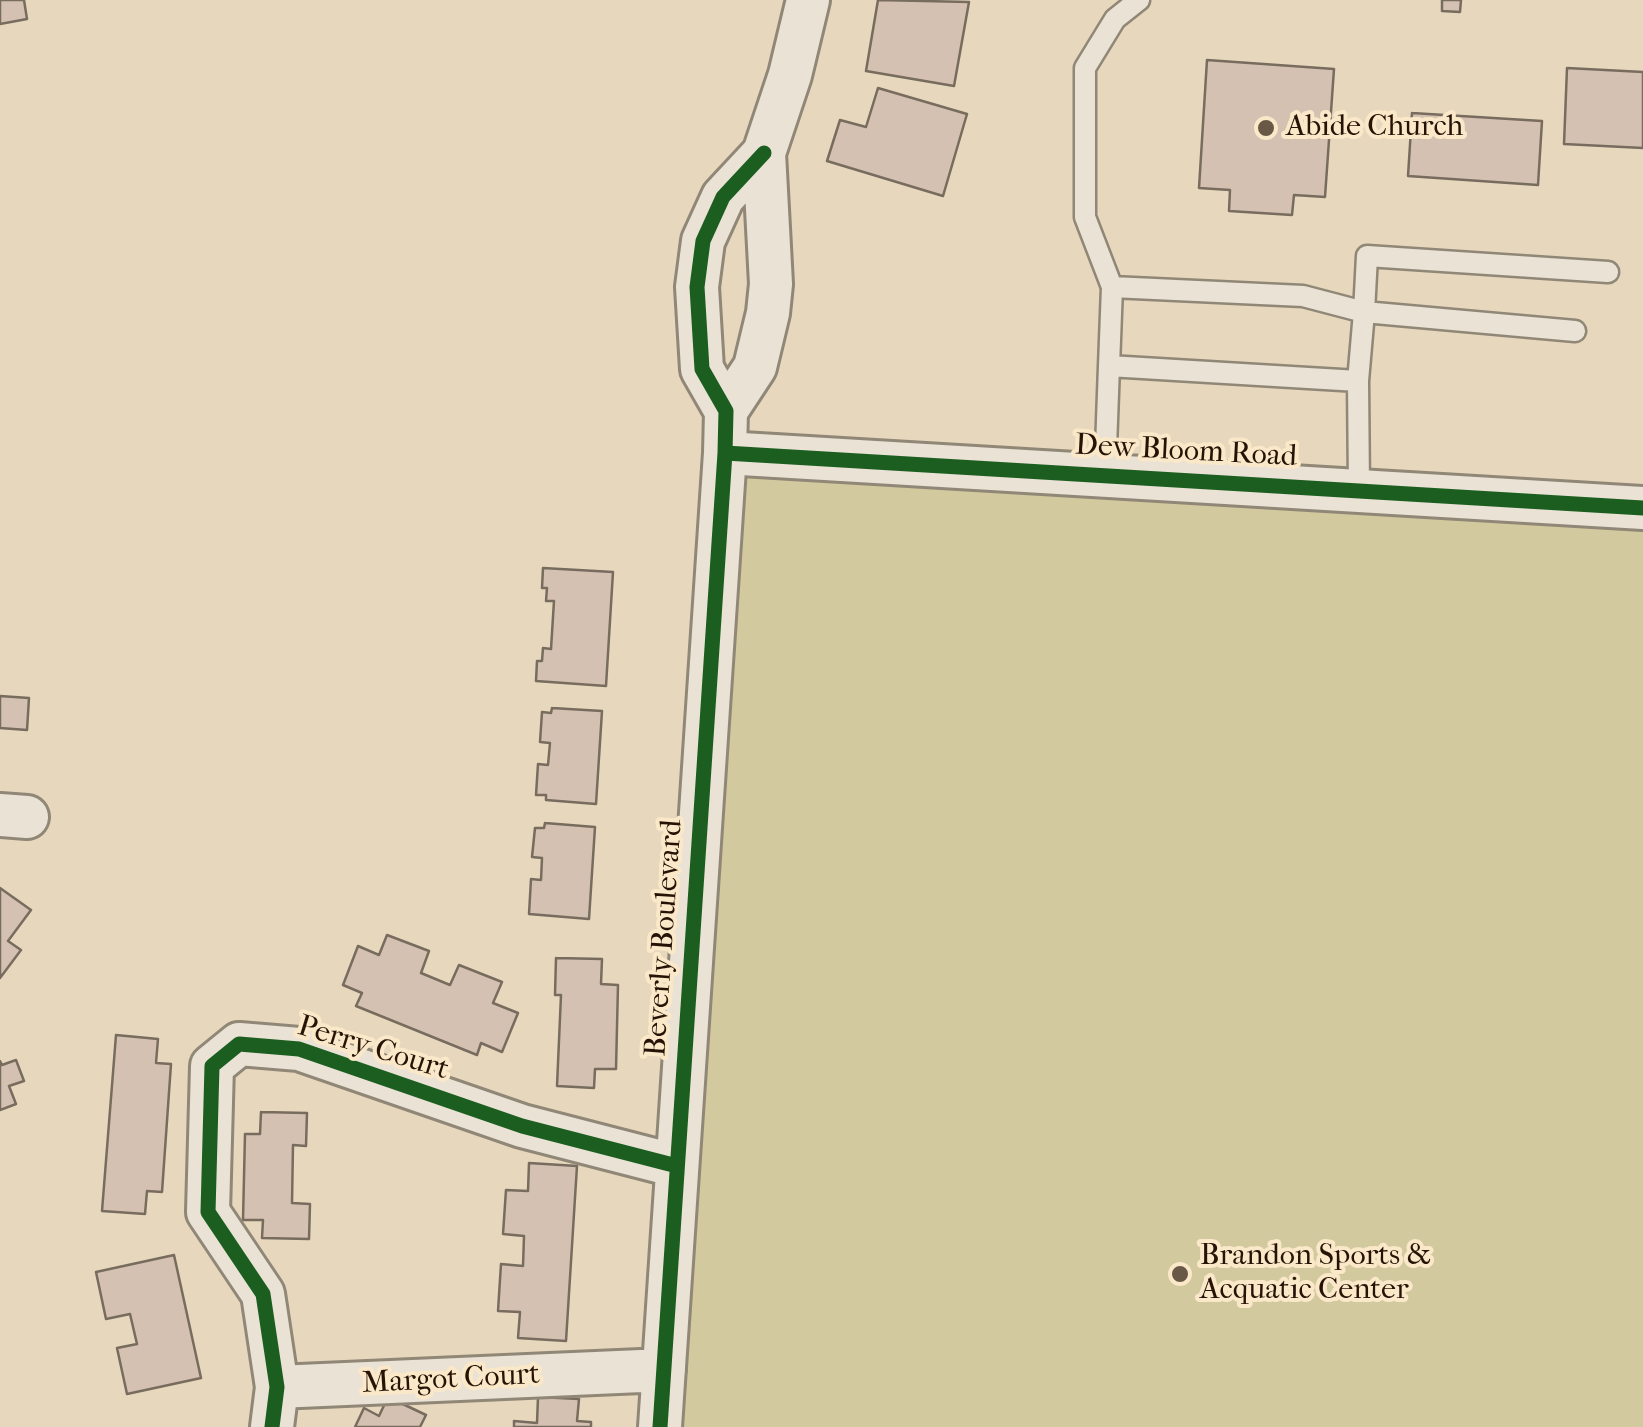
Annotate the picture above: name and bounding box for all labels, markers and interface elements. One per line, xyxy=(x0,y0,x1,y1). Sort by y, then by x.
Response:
place label: Abide Church xyxy=(1286,110,1463,146)
marker: Abide Church xyxy=(1255,117,1277,139)
street label: Dew Bloom Road xyxy=(1074,428,1298,476)
street label: Beverly Boulevard xyxy=(639,818,691,1058)
street label: Perry Court xyxy=(293,1009,453,1089)
place label: Brandon Sports & Acquatic Center xyxy=(1200,1239,1431,1310)
marker: Brandon Sports & Acquatic Center xyxy=(1169,1263,1191,1285)
street label: Margot Court xyxy=(361,1357,541,1403)

